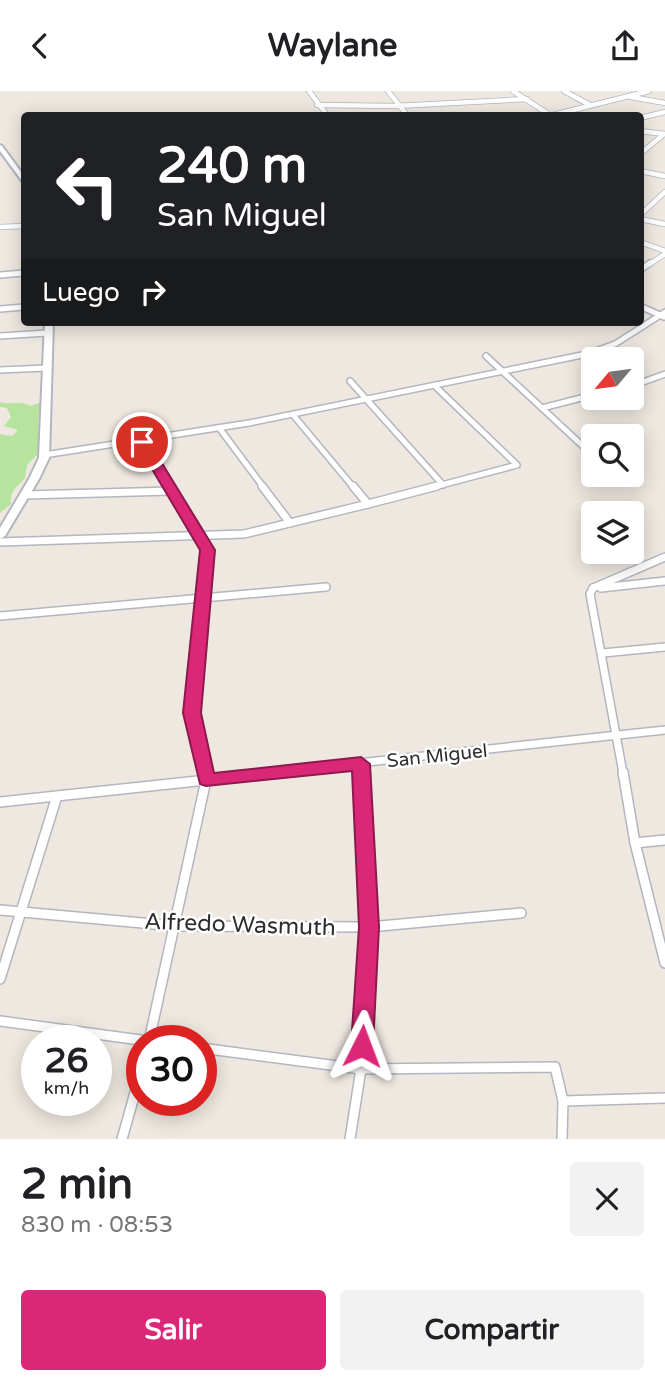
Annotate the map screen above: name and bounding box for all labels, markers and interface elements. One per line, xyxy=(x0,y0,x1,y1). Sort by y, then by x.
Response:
icon: back xyxy=(21,27,59,65)
text: Waylane xyxy=(268,27,397,65)
icon: share xyxy=(606,27,644,65)
text: 240 m xyxy=(157,137,307,196)
icon: left xyxy=(42,140,133,231)
text: San Miguel xyxy=(157,197,327,235)
icon: right xyxy=(134,273,172,311)
text: Luego xyxy=(42,277,120,308)
north arrow xyxy=(581,347,644,409)
map controls xyxy=(581,347,644,564)
pin xyxy=(112,412,172,472)
icon: arrive xyxy=(123,423,161,461)
button: search xyxy=(581,424,644,487)
button: layers xyxy=(581,501,644,564)
street label: San Miguel xyxy=(386,740,488,772)
street label: Alfredo Wasmuth xyxy=(144,908,336,942)
position arrow xyxy=(325,1009,399,1083)
speed limit sign: 30 xyxy=(126,1025,217,1116)
text: 26 xyxy=(45,1040,88,1082)
text: km/h xyxy=(44,1077,89,1099)
text: 2 min xyxy=(21,1159,133,1210)
button: close xyxy=(570,1162,644,1236)
text: 830 m · 08:53 xyxy=(21,1211,173,1239)
button: Salir xyxy=(21,1290,326,1370)
button: Compartir xyxy=(340,1290,644,1370)

